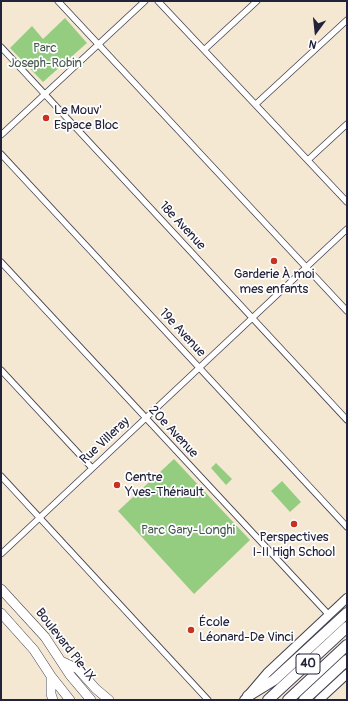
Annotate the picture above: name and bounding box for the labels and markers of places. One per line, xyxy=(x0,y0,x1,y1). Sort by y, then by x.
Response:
place label: Le Mouv' Espace Bloc xyxy=(54,103,119,134)
marker: Le Mouv' Espace Bloc xyxy=(41,113,51,123)
marker: Garderie À moi mes enfants xyxy=(269,256,279,266)
place label: Garderie À moi mes enfants xyxy=(234,267,314,298)
place label: Centre Yves-Thériault xyxy=(125,470,204,501)
marker: Centre Yves-Thériault xyxy=(112,480,122,490)
marker: Perspectives I-II High School xyxy=(289,519,299,529)
place label: Perspectives I-II High School xyxy=(253,530,335,561)
place label: École Léonard-De Vinci xyxy=(199,615,293,646)
marker: École Léonard-De Vinci xyxy=(186,625,196,635)

